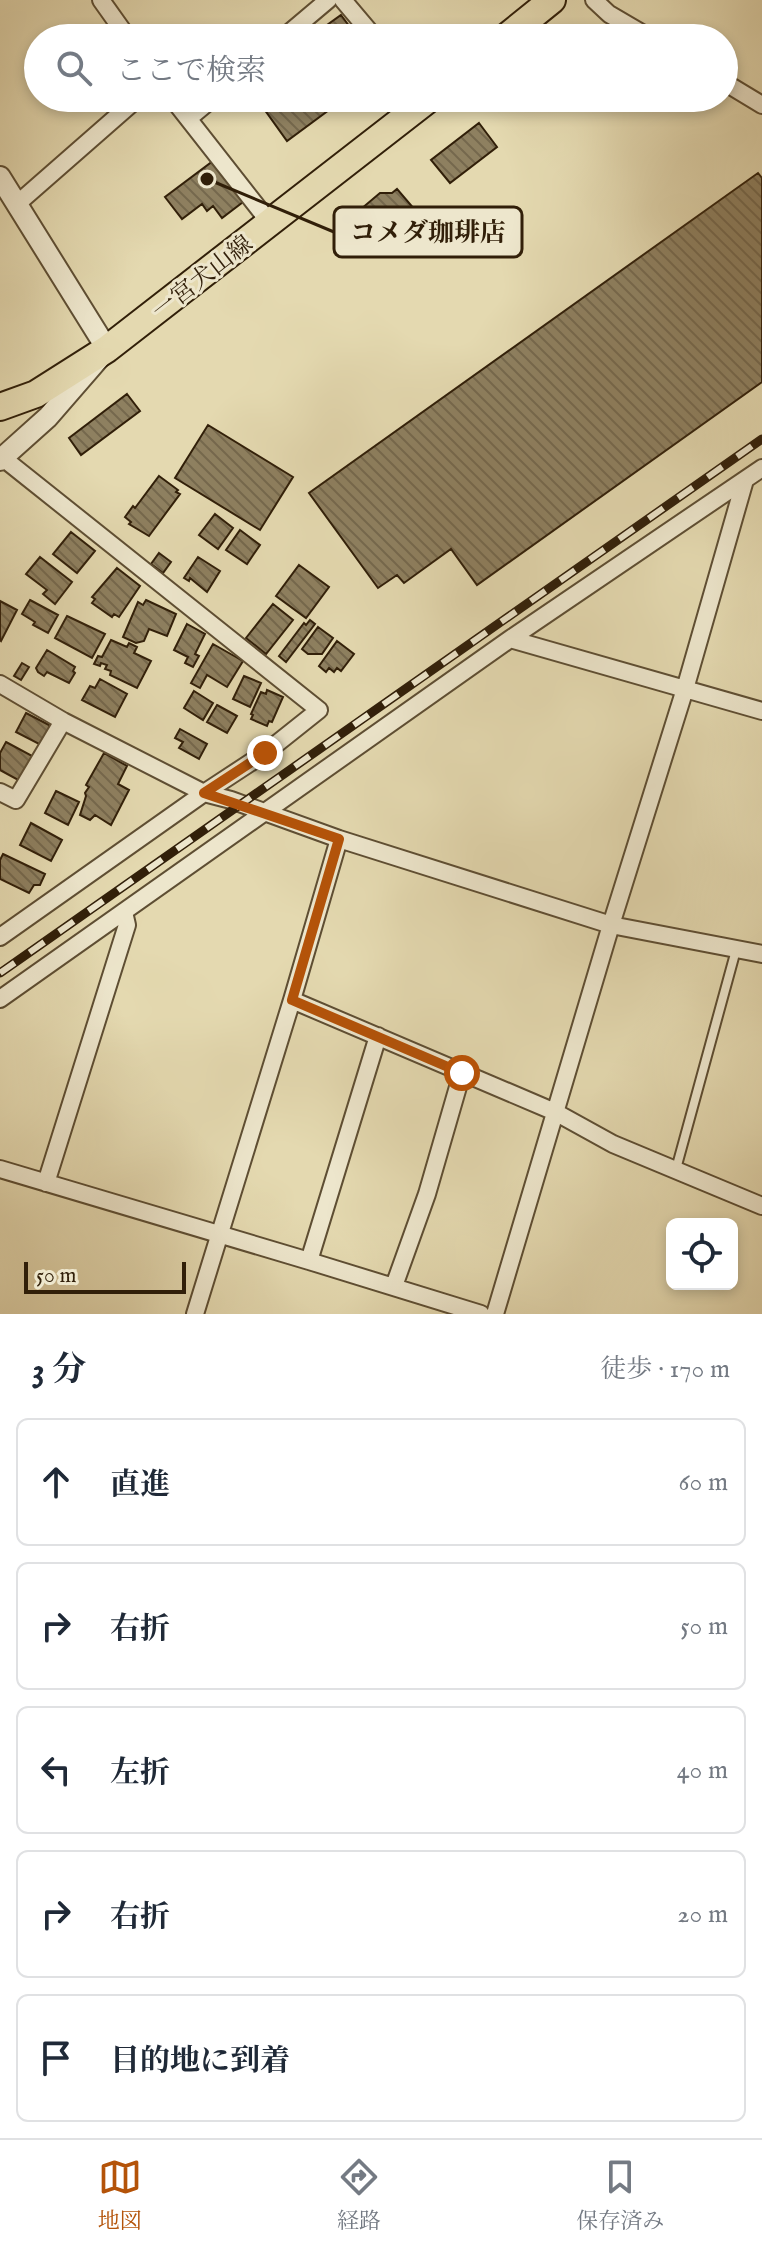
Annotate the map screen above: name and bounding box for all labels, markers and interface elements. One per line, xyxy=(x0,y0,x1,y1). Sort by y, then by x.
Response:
search box xyxy=(24,24,738,112)
icon: search xyxy=(52,46,96,90)
text: ここで検索 xyxy=(116,53,266,91)
callout: コメダ珈琲店 xyxy=(334,207,522,257)
text: コメダ珈琲店 xyxy=(350,217,506,250)
street label: 一宮犬山線 xyxy=(146,229,260,327)
route end xyxy=(247,735,283,771)
route start xyxy=(444,1055,480,1091)
map controls xyxy=(666,1218,738,1290)
button: locate xyxy=(666,1218,738,1290)
scale bar xyxy=(24,1258,186,1294)
text: 50 m xyxy=(36,1262,77,1290)
text: 3 分 xyxy=(32,1349,86,1392)
text: 徒歩 · 170 m xyxy=(601,1353,730,1386)
icon: ahead xyxy=(34,1460,78,1504)
text: 60 m xyxy=(679,1466,728,1499)
text: 直進 xyxy=(110,1467,170,1505)
icon: right xyxy=(34,1604,78,1648)
text: 50 m xyxy=(680,1610,728,1643)
text: 右折 xyxy=(110,1611,170,1649)
icon: left xyxy=(34,1748,78,1792)
text: 40 m xyxy=(677,1754,728,1787)
text: 左折 xyxy=(110,1755,170,1793)
icon: right xyxy=(34,1892,78,1936)
text: 20 m xyxy=(677,1898,728,1931)
text: 右折 xyxy=(110,1899,170,1937)
icon: arrive xyxy=(34,2036,78,2080)
text: 目的地に到着 xyxy=(110,2043,290,2081)
tab: 地図 xyxy=(98,2155,142,2236)
tab: 経路 xyxy=(337,2155,381,2236)
tab: 保存済み xyxy=(576,2155,664,2236)

